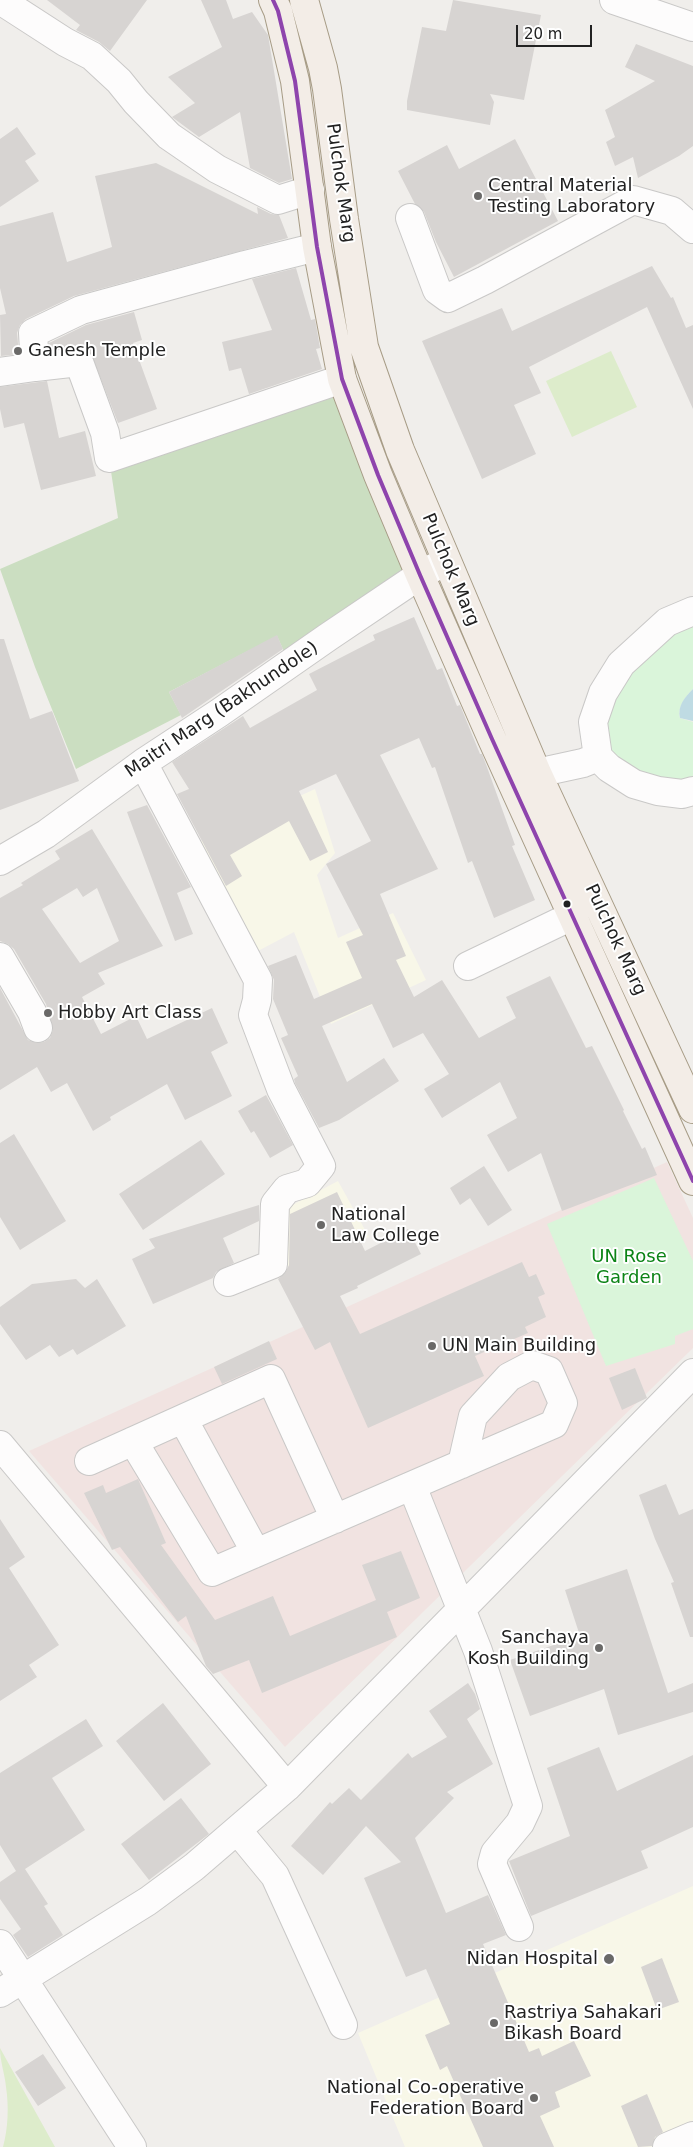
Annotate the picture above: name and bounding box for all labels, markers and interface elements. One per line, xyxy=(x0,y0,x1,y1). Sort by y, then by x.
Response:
scale bar xyxy=(518,15,594,47)
text: 20 m xyxy=(524,25,562,43)
street label: Pulchok Marg xyxy=(321,122,359,244)
place label: Central Material Testing Laboratory xyxy=(488,175,655,218)
marker: Central Material Testing Laboratory xyxy=(472,190,484,202)
place label: Ganesh Temple xyxy=(28,340,166,362)
marker: Ganesh Temple xyxy=(12,345,24,357)
street label: Pulchok Marg xyxy=(417,510,483,630)
street label: Maitri Marg (Bakhundole) xyxy=(121,637,323,783)
street label: Pulchok Marg xyxy=(580,881,650,999)
unlabelled marker xyxy=(562,899,572,909)
place label: Hobby Art Class xyxy=(58,1002,202,1024)
marker: Hobby Art Class xyxy=(42,1007,54,1019)
place label: National Law College xyxy=(331,1204,440,1246)
marker: National Law College xyxy=(315,1219,327,1231)
park label: UN Rose Garden xyxy=(591,1246,667,1288)
place label: UN Main Building xyxy=(442,1335,596,1357)
marker: UN Main Building xyxy=(426,1340,438,1352)
place label: Sanchaya Kosh Building xyxy=(468,1627,589,1670)
marker: Sanchaya Kosh Building xyxy=(593,1642,605,1654)
place label: Nidan Hospital xyxy=(467,1948,598,1970)
marker: Nidan Hospital xyxy=(602,1952,616,1966)
place label: Rastriya Sahakari Bikash Board xyxy=(504,2002,662,2045)
marker: Rastriya Sahakari Bikash Board xyxy=(488,2017,500,2029)
place label: National Co-operative Federation Board xyxy=(327,2077,524,2120)
marker: National Co-operative Federation Board xyxy=(528,2092,540,2104)

